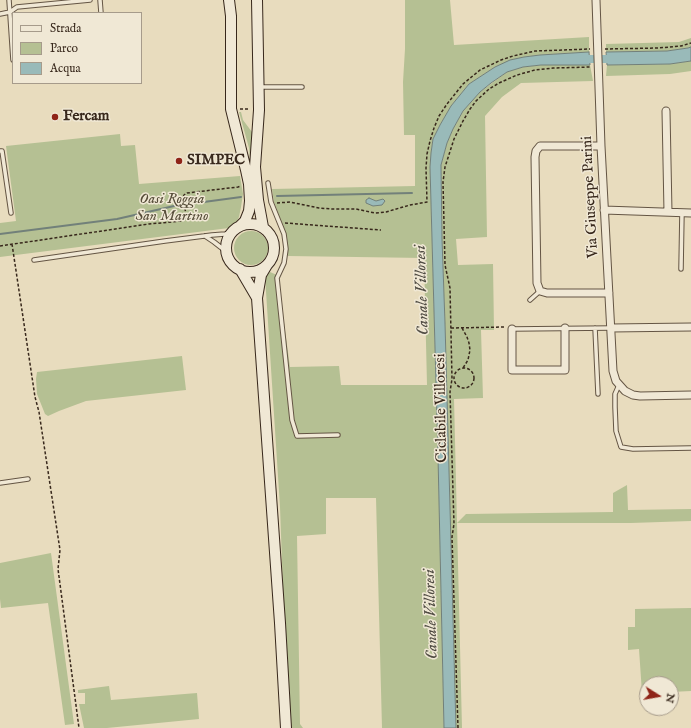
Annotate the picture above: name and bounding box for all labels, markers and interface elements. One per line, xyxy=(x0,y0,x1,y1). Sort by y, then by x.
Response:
legend xyxy=(12,12,142,84)
text: Strada xyxy=(50,21,81,36)
text: Parco xyxy=(50,41,78,56)
text: Acqua xyxy=(50,61,81,76)
place label: Fercam xyxy=(63,108,109,126)
marker: Fercam xyxy=(50,112,60,122)
street label: Via Giuseppe Parini xyxy=(579,135,603,259)
place label: SIMPEC xyxy=(187,152,245,170)
marker: SIMPEC xyxy=(174,156,184,166)
park label: Oasi Roggia San Martino xyxy=(135,191,209,226)
water label: Canale Villoresi xyxy=(412,245,434,335)
street label: Ciclabile Villoresi xyxy=(432,353,452,463)
water label: Canale Villoresi xyxy=(421,569,443,659)
north arrow xyxy=(639,676,679,716)
text: N xyxy=(662,692,678,704)

